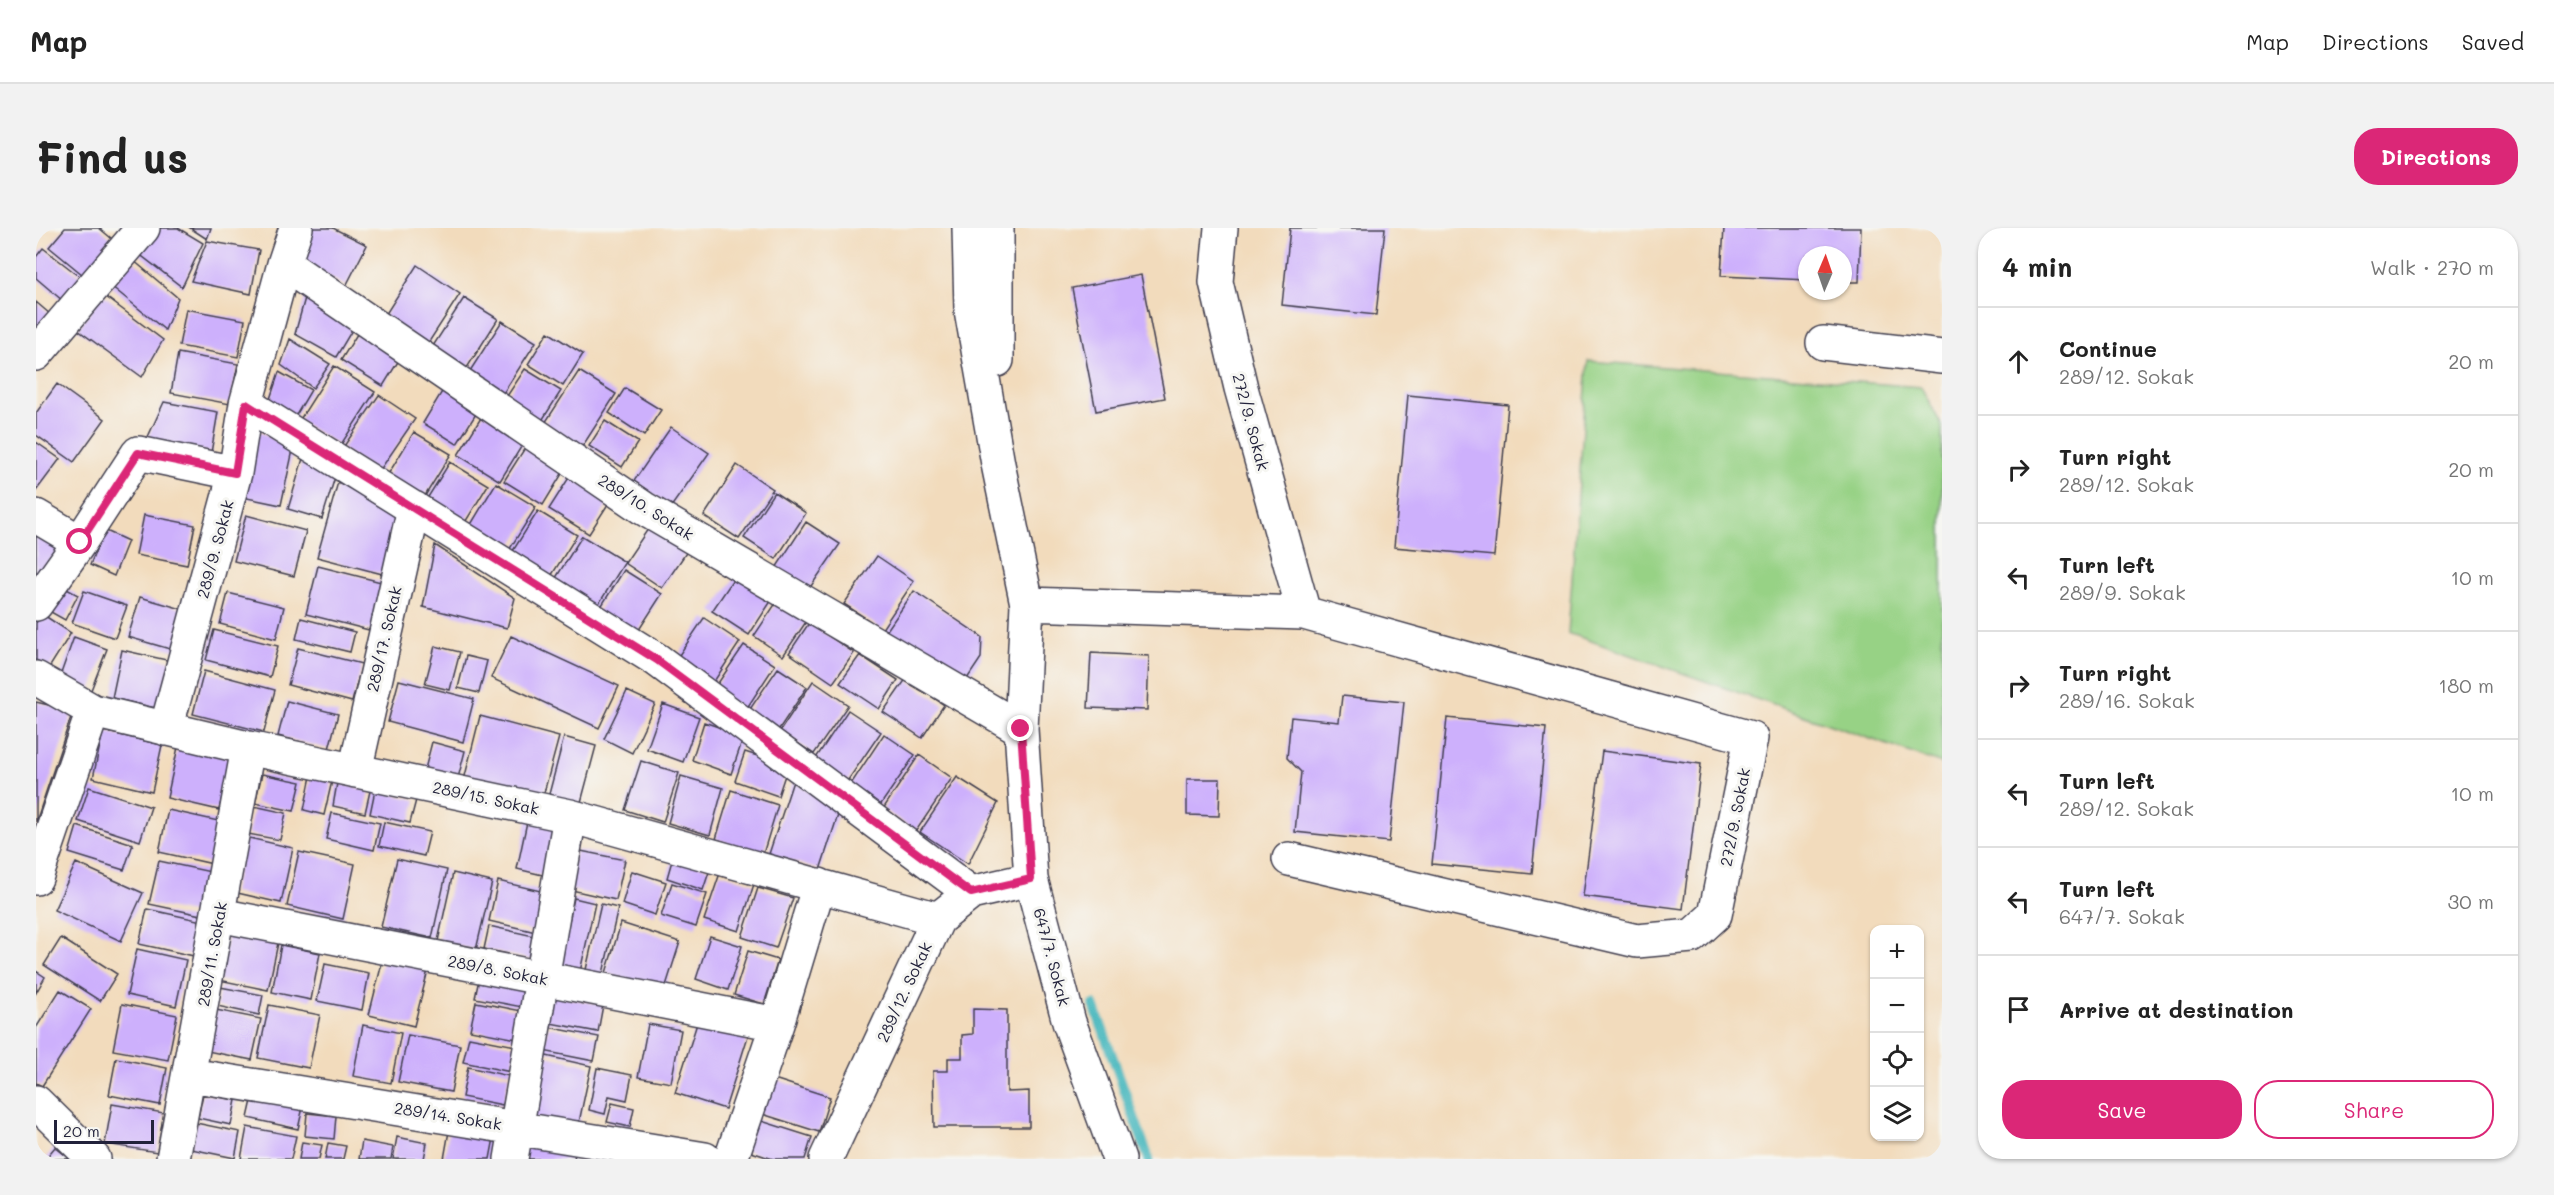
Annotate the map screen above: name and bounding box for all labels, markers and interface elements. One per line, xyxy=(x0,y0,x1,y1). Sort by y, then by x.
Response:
text: Map xyxy=(30,23,87,59)
text: Map xyxy=(2246,28,2289,55)
text: Directions xyxy=(2322,28,2429,55)
text: Saved xyxy=(2462,28,2524,55)
button: Directions xyxy=(2354,128,2518,185)
text: Find us xyxy=(36,129,188,184)
north arrow xyxy=(1798,246,1852,300)
text: 4 min xyxy=(2002,250,2072,284)
text: Walk · 270 m xyxy=(2370,254,2494,280)
text: Continue xyxy=(2059,334,2157,363)
icon: ahead xyxy=(2002,345,2035,378)
text: 20 m xyxy=(2448,348,2494,374)
text: 289/12. Sokak xyxy=(2059,363,2194,389)
street label: 272/9. Sokak xyxy=(1228,371,1275,473)
text: Turn right xyxy=(2059,442,2171,471)
icon: right xyxy=(2002,453,2035,486)
text: 20 m xyxy=(2448,456,2494,482)
street label: 289/10. Sokak xyxy=(595,469,698,544)
text: 289/12. Sokak xyxy=(2059,471,2194,497)
street label: 289/9. Sokak xyxy=(191,497,238,600)
route start xyxy=(66,528,92,554)
text: Turn left xyxy=(2059,550,2155,579)
icon: left xyxy=(2002,561,2035,594)
text: 10 m xyxy=(2450,564,2494,590)
text: 289/9. Sokak xyxy=(2059,579,2186,605)
street label: 289/17. Sokak xyxy=(361,584,406,694)
text: Turn right xyxy=(2059,658,2171,687)
icon: right xyxy=(2002,669,2035,702)
text: 180 m xyxy=(2438,672,2494,698)
text: 289/16. Sokak xyxy=(2059,687,2195,713)
route end xyxy=(1007,715,1033,741)
street label: 272/9. Sokak xyxy=(1715,766,1754,868)
text: Turn left xyxy=(2059,766,2155,795)
street label: 289/15. Sokak xyxy=(431,776,541,819)
icon: left xyxy=(2002,777,2035,810)
text: 10 m xyxy=(2450,780,2494,806)
text: 289/12. Sokak xyxy=(2059,795,2194,821)
text: Turn left xyxy=(2059,874,2155,903)
icon: left xyxy=(2002,885,2035,918)
text: 30 m xyxy=(2448,888,2494,914)
street label: 289/11. Sokak xyxy=(192,900,231,1008)
text: 647/7. Sokak xyxy=(2059,903,2185,929)
street label: 647/7. Sokak xyxy=(1029,906,1076,1008)
map controls xyxy=(1870,925,1924,1141)
button: + xyxy=(1870,925,1924,979)
street label: 289/12. Sokak xyxy=(871,938,936,1045)
street label: 289/8. Sokak xyxy=(446,950,550,989)
button: − xyxy=(1870,979,1924,1033)
icon: arrive xyxy=(2002,993,2035,1026)
text: Arrive at destination xyxy=(2059,995,2294,1024)
button: locate xyxy=(1870,1033,1924,1087)
button: Save xyxy=(2002,1080,2242,1139)
button: Share xyxy=(2254,1080,2494,1139)
button: layers xyxy=(1870,1087,1924,1141)
street label: 289/14. Sokak xyxy=(393,1097,503,1134)
scale bar xyxy=(54,1117,154,1144)
text: 20 m xyxy=(63,1120,100,1141)

